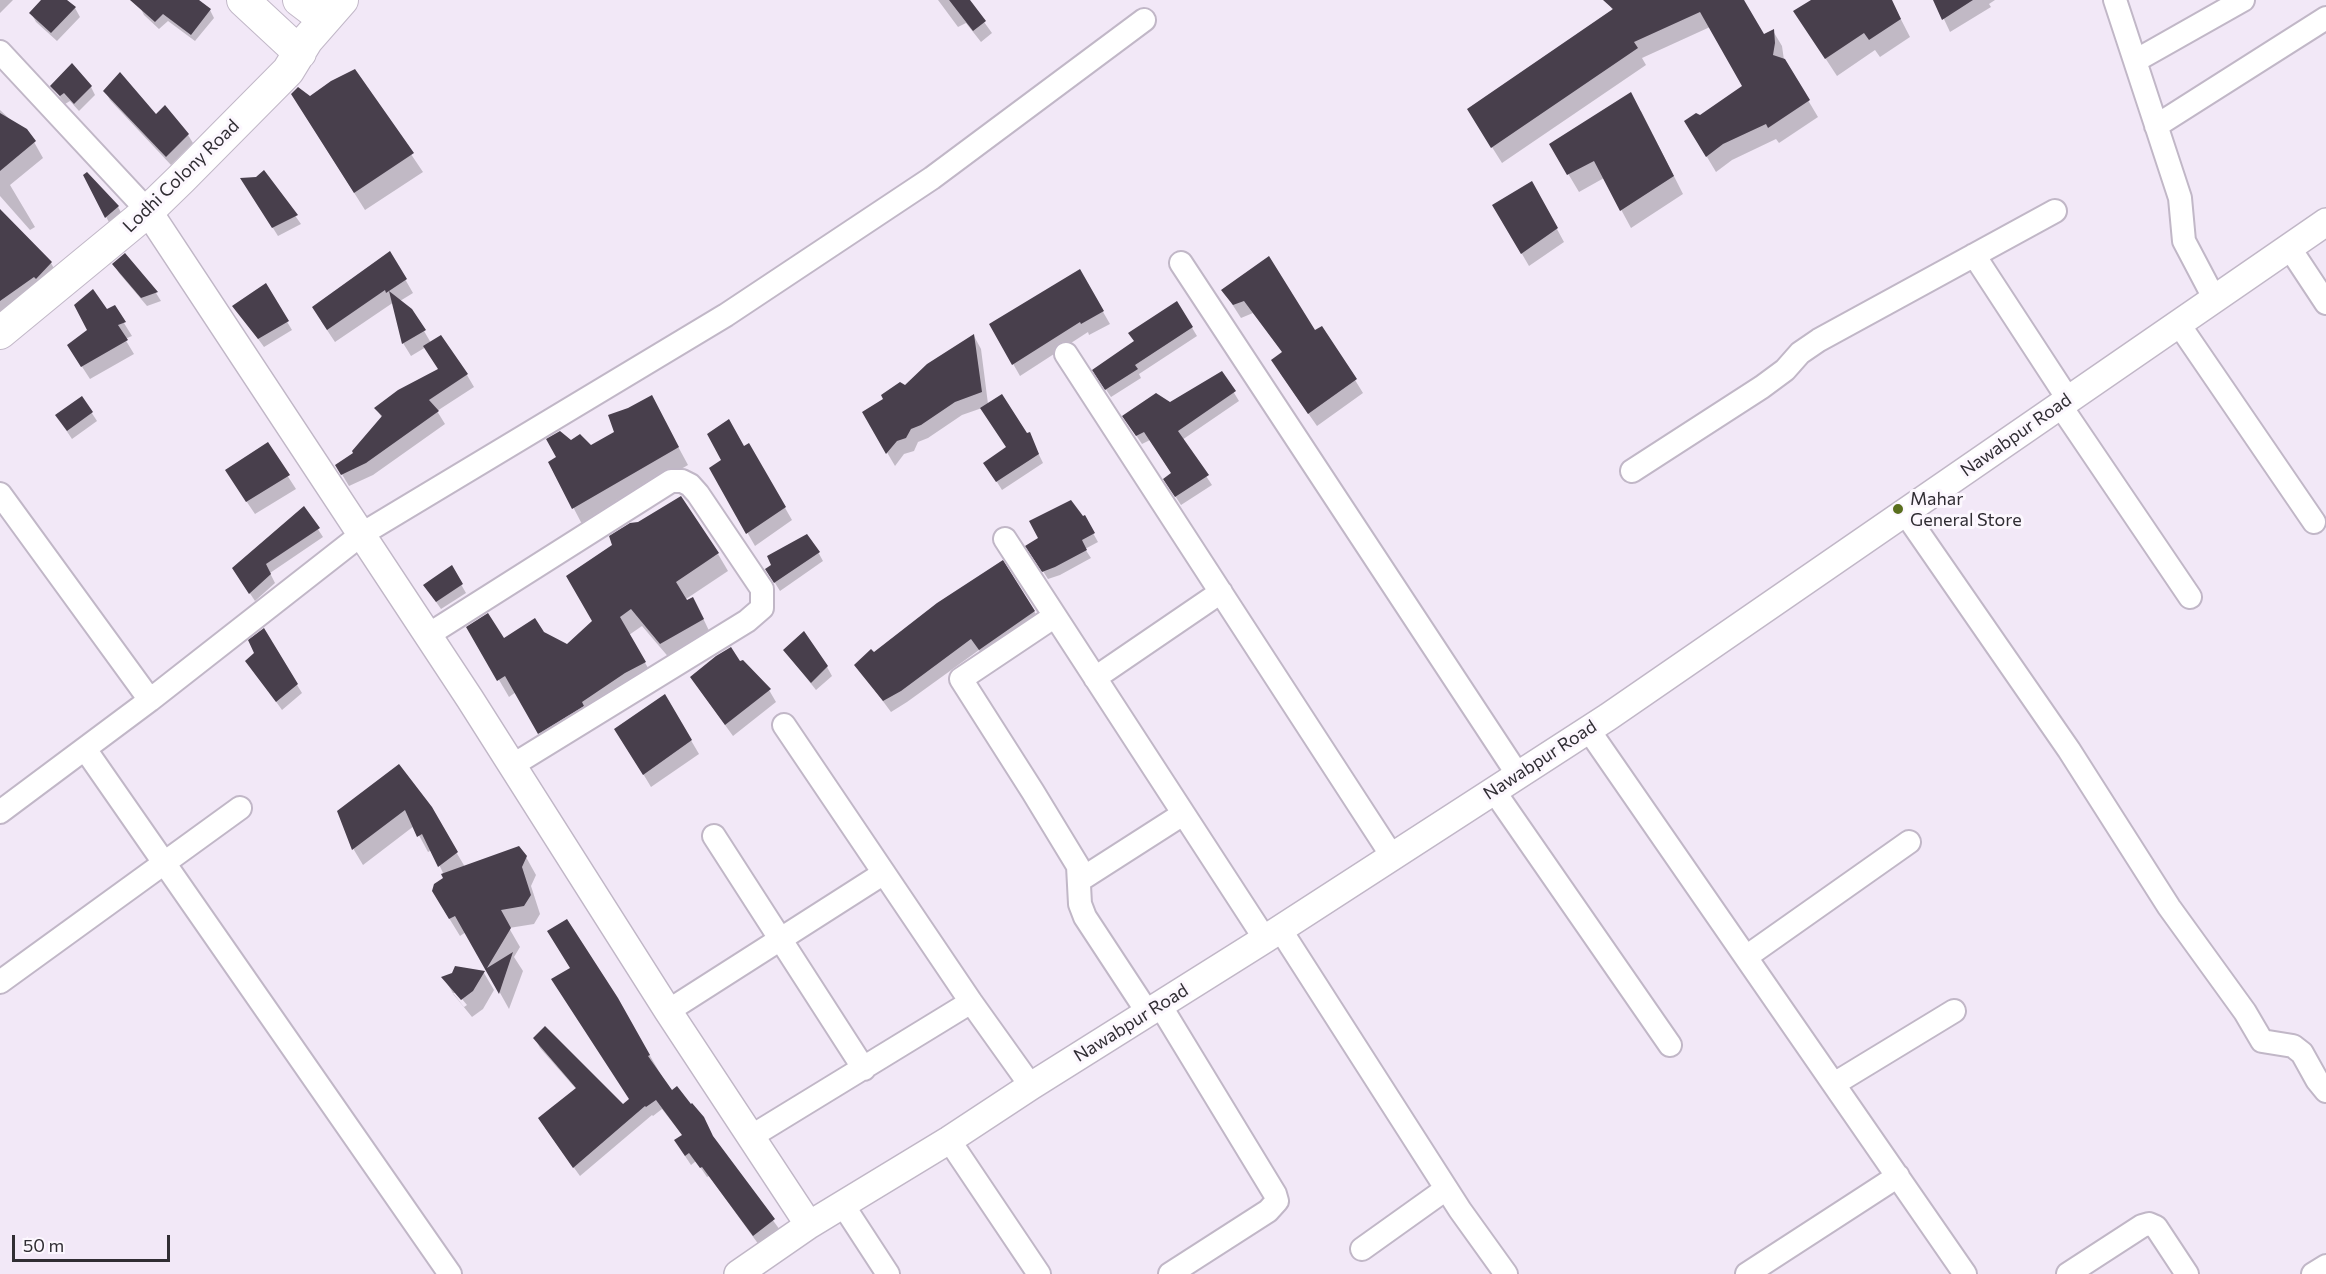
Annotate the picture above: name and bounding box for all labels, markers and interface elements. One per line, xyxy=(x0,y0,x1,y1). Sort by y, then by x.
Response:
street label: Lodhi Colony Road xyxy=(118,115,244,237)
street label: Nawabpur Road xyxy=(1956,389,2076,481)
place label: Mahar General Store xyxy=(1910,488,2022,530)
marker: Mahar General Store xyxy=(1891,502,1905,516)
street label: Nawabpur Road xyxy=(1479,715,1601,805)
street label: Nawabpur Road xyxy=(1070,979,1192,1067)
scale bar xyxy=(15,1223,172,1261)
text: 50 m xyxy=(23,1234,64,1256)

